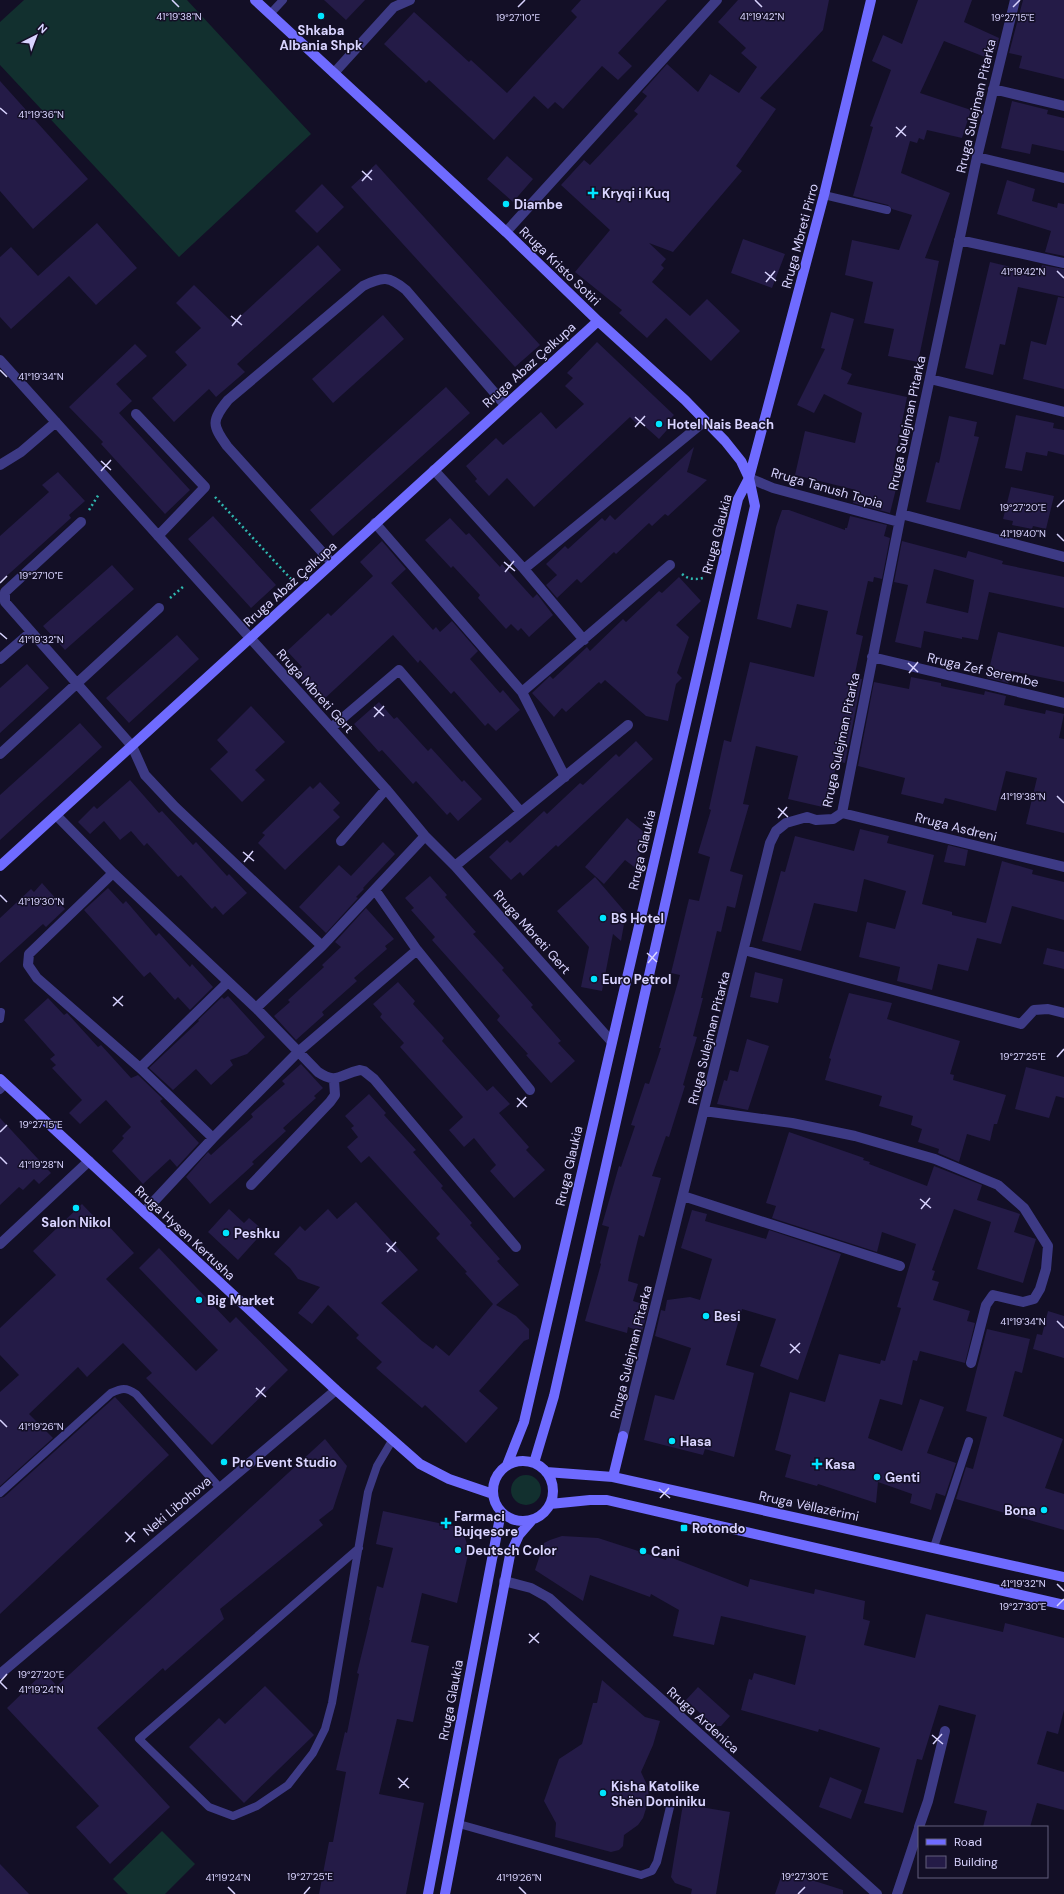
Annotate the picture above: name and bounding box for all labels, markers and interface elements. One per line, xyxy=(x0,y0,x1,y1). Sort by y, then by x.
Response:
text: 41°19'38"N xyxy=(156,10,202,23)
text: 41°19'42"N xyxy=(740,10,784,23)
marker: Shkaba Albania Shpk xyxy=(316,11,326,21)
text: 19°27'10"E xyxy=(496,11,540,24)
text: 19°27'15"E xyxy=(991,11,1035,24)
north arrow xyxy=(16,16,56,56)
text: N xyxy=(35,21,50,36)
place label: Shkaba Albania Shpk xyxy=(280,22,363,54)
street label: Rruga Sulejman Pitarka xyxy=(952,37,1000,175)
text: 41°19'36"N xyxy=(18,108,64,121)
street label: Rruga Mbreti Pirro xyxy=(778,181,822,290)
place label: Kryqi i Kuq xyxy=(602,185,670,202)
marker: Kryqi i Kuq xyxy=(587,187,599,199)
place label: Diambe xyxy=(514,196,563,213)
marker: Diambe xyxy=(501,199,511,209)
street label: Rruga Kristo Sotiri xyxy=(516,223,604,309)
text: 41°19'42"N xyxy=(1001,265,1045,278)
street label: Rruga Abaz Çelkupa xyxy=(479,319,579,411)
street label: Rruga Sulejman Pitarka xyxy=(884,354,930,492)
text: 41°19'34"N xyxy=(18,370,64,383)
place label: Hotel Nais Beach xyxy=(667,416,774,433)
marker: Hotel Nais Beach xyxy=(654,419,664,429)
street label: Rruga Tanush Topia xyxy=(769,464,885,512)
street label: Rruga Glaukia xyxy=(698,492,736,576)
text: 19°27'20"E xyxy=(1000,501,1047,514)
text: 41°19'40"N xyxy=(1000,527,1046,540)
street label: Rruga Abaz Çelkupa xyxy=(240,538,340,630)
text: 19°27'10"E xyxy=(19,569,63,582)
text: 41°19'32"N xyxy=(18,633,64,646)
street label: Rruga Mbreti Gert xyxy=(273,645,357,737)
street label: Rruga Zef Serembe xyxy=(926,649,1040,691)
street label: Rruga Sulejman Pitarka xyxy=(818,671,864,809)
text: 41°19'38"N xyxy=(1000,790,1046,803)
street label: Rruga Glaukia xyxy=(625,808,659,892)
street label: Rruga Asdreni xyxy=(913,809,999,845)
street label: Rruga Mbreti Gert xyxy=(490,886,574,978)
text: 41°19'30"N xyxy=(18,895,64,908)
place label: BS Hotel xyxy=(611,910,664,927)
marker: BS Hotel xyxy=(598,913,608,923)
street label: Rruga Sulejman Pitarka xyxy=(684,969,734,1107)
place label: Euro Petrol xyxy=(602,971,671,988)
marker: Euro Petrol xyxy=(589,974,599,984)
text: 19°27'25"E xyxy=(1000,1050,1046,1063)
text: 19°27'15"E xyxy=(19,1118,63,1131)
street label: Rruga Glaukia xyxy=(552,1124,586,1208)
text: 41°19'28"N xyxy=(18,1158,64,1171)
street label: Rruga Hysen Kertusha xyxy=(131,1182,239,1284)
marker: Salon Nikol xyxy=(71,1203,81,1213)
place label: Salon Nikol xyxy=(41,1214,111,1231)
place label: Peshku xyxy=(234,1225,280,1242)
marker: Peshku xyxy=(221,1228,231,1238)
street label: Rruga Sulejman Pitarka xyxy=(606,1283,656,1421)
place label: Big Market xyxy=(207,1292,274,1309)
marker: Big Market xyxy=(194,1295,204,1305)
place label: Besi xyxy=(714,1308,741,1325)
marker: Besi xyxy=(701,1311,711,1321)
text: 41°19'34"N xyxy=(1000,1315,1046,1328)
text: 41°19'26"N xyxy=(18,1420,64,1433)
place label: Hasa xyxy=(680,1433,711,1450)
marker: Hasa xyxy=(667,1436,677,1446)
place label: Pro Event Studio xyxy=(232,1454,337,1471)
place label: Kasa xyxy=(825,1456,855,1473)
marker: Pro Event Studio xyxy=(219,1457,229,1467)
marker: Kasa xyxy=(812,1459,822,1469)
place label: Genti xyxy=(885,1469,920,1486)
marker: Genti xyxy=(872,1472,882,1482)
street label: Neki Libohova xyxy=(139,1473,215,1539)
street label: Rruga Vëllazërimi xyxy=(757,1487,861,1525)
place label: Bona xyxy=(1004,1502,1036,1519)
marker: Bona xyxy=(1039,1505,1049,1515)
place label: Farmaci Bujqesore xyxy=(454,1508,518,1540)
marker: Farmaci Bujqesore xyxy=(441,1518,451,1528)
place label: Rotondo xyxy=(692,1520,745,1537)
marker: Rotondo xyxy=(679,1523,689,1533)
place label: Deutsch Color xyxy=(466,1542,557,1559)
place label: Cani xyxy=(651,1543,680,1560)
marker: Deutsch Color xyxy=(453,1545,463,1555)
marker: Cani xyxy=(638,1546,648,1556)
text: 41°19'32"N xyxy=(1000,1577,1046,1590)
text: 19°27'30"E xyxy=(1000,1600,1047,1613)
street label: Rruga Glaukia xyxy=(435,1658,467,1742)
text: 19°27'20"E xyxy=(18,1668,65,1681)
text: 41°19'24"N xyxy=(18,1683,64,1696)
street label: Rruga Ardenica xyxy=(663,1683,743,1757)
place label: Kisha Katolike Shën Dominiku xyxy=(611,1778,706,1810)
marker: Kisha Katolike Shën Dominiku xyxy=(598,1788,608,1798)
legend xyxy=(918,1826,1048,1878)
text: Road xyxy=(954,1834,982,1850)
text: Building xyxy=(954,1854,998,1870)
text: 19°27'25"E xyxy=(287,1870,333,1883)
text: 19°27'30"E xyxy=(782,1870,829,1883)
text: 41°19'24"N xyxy=(205,1871,251,1884)
text: 41°19'26"N xyxy=(496,1871,542,1884)

